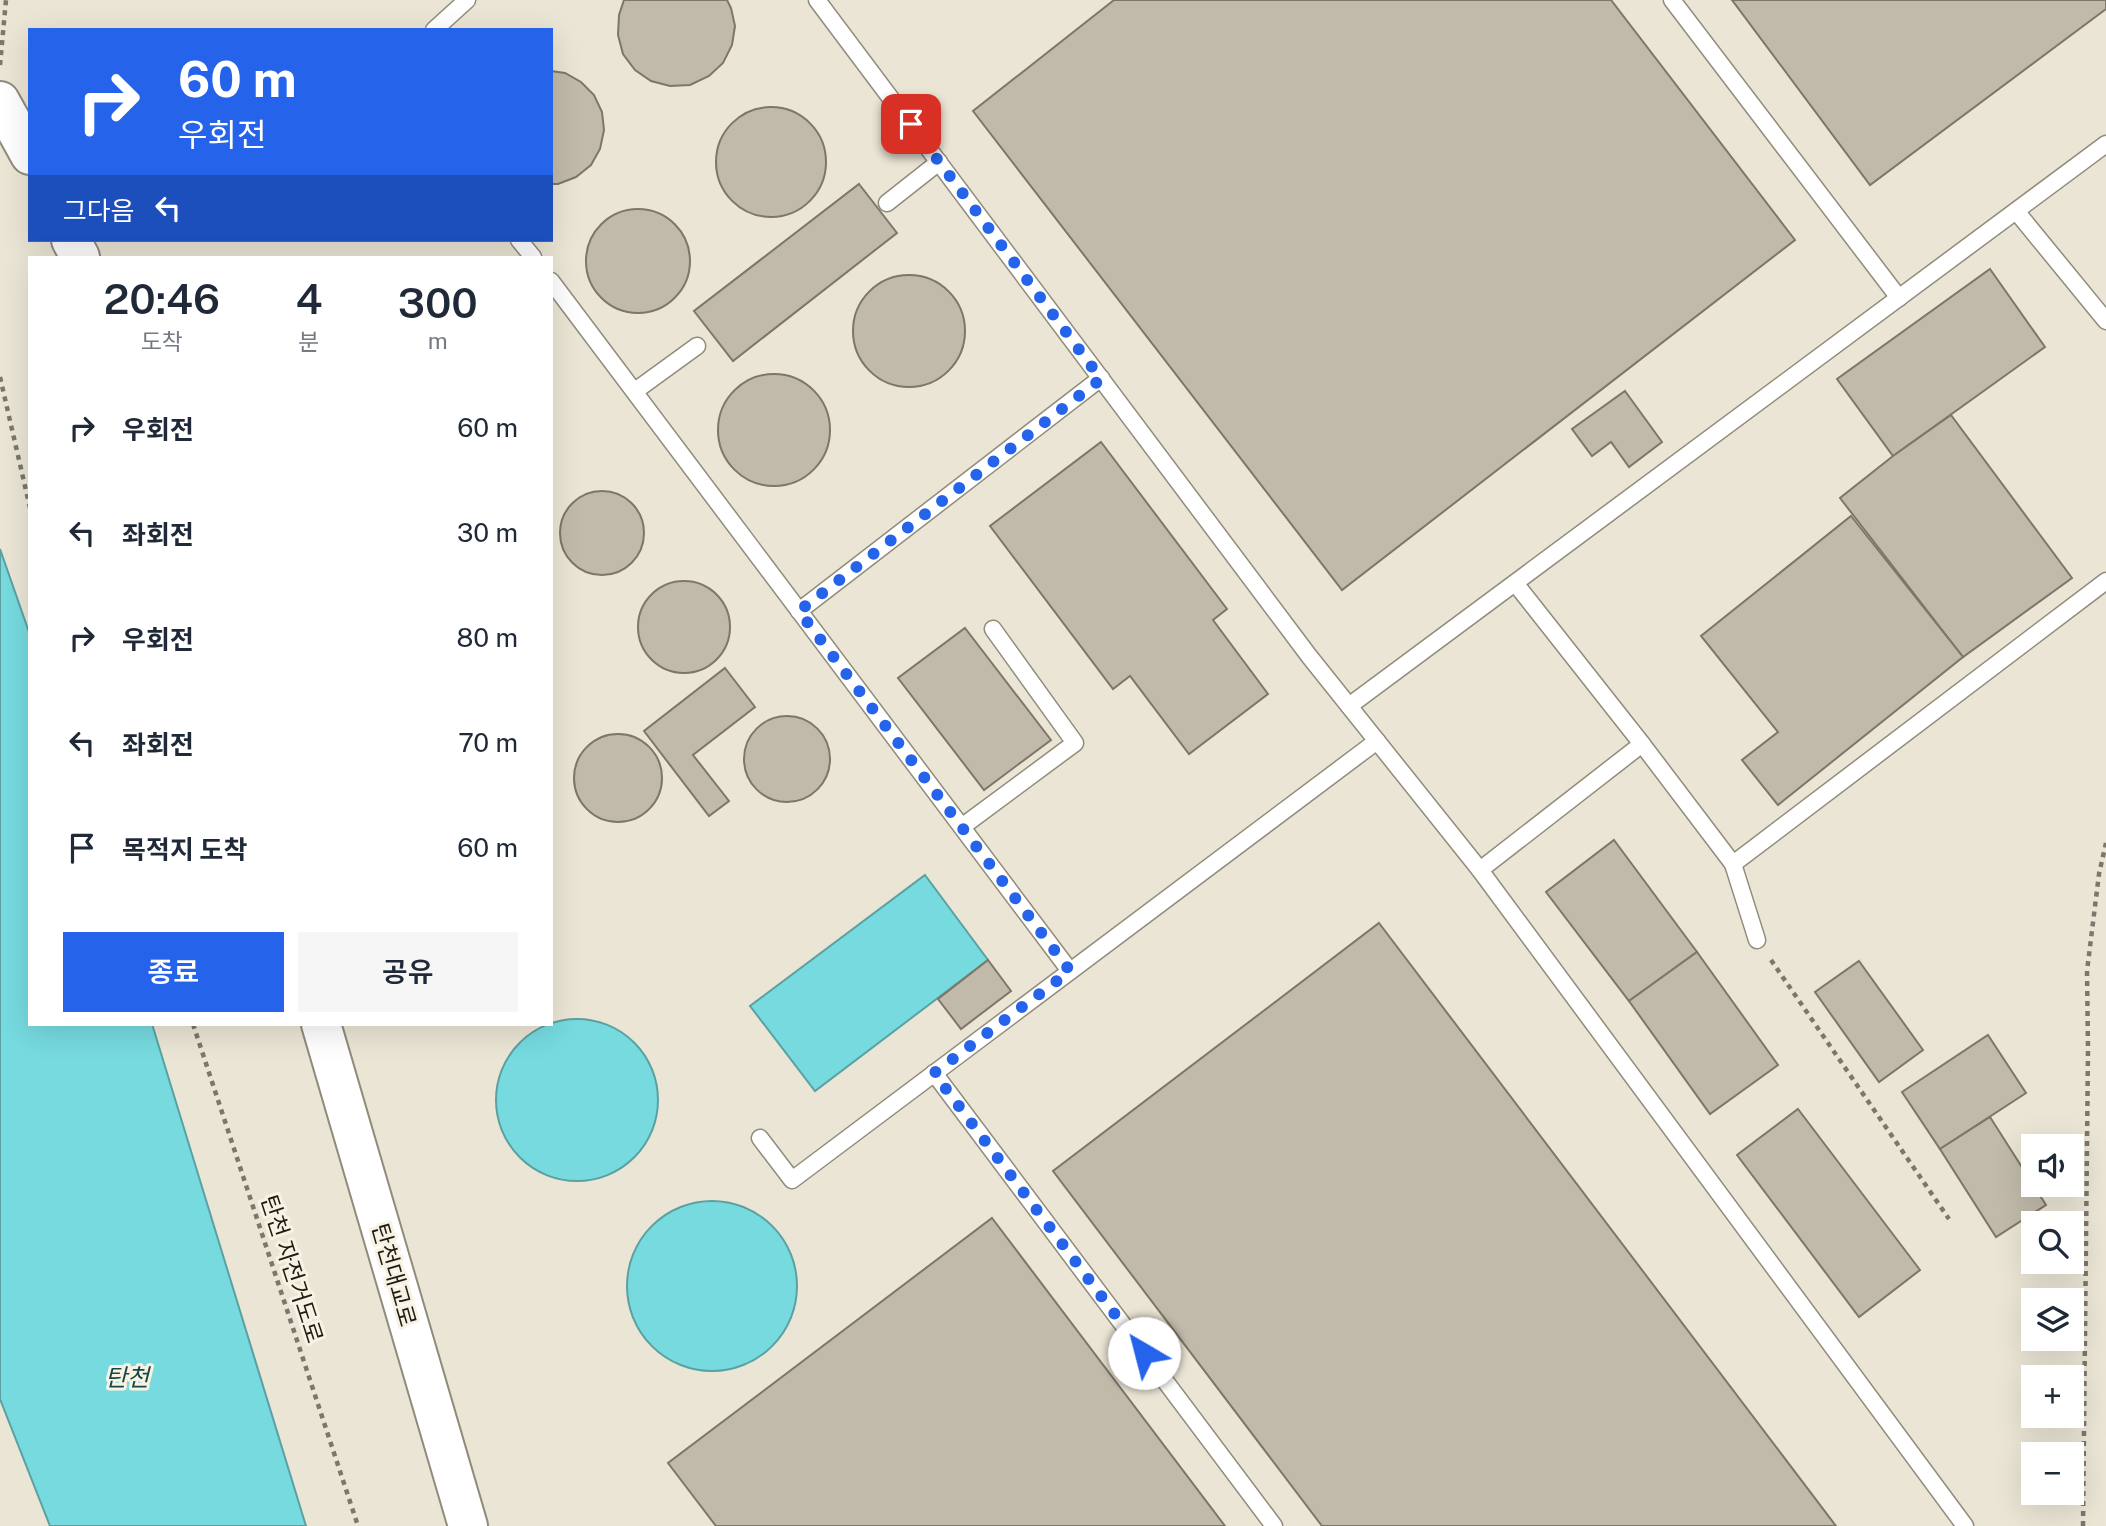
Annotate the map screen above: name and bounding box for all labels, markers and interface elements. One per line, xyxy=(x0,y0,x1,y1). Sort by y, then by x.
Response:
text: 60 m xyxy=(178,50,297,108)
icon: right xyxy=(63,56,154,147)
pin xyxy=(881,94,941,154)
icon: arrive xyxy=(892,105,930,143)
text: 우회전 xyxy=(178,116,266,153)
icon: left xyxy=(149,189,187,227)
text: 그다음 xyxy=(63,195,135,226)
text: 20:46 xyxy=(103,274,220,323)
text: 4 xyxy=(295,274,322,323)
text: 300 xyxy=(398,278,478,327)
text: m xyxy=(428,327,448,354)
text: 도착 xyxy=(141,328,183,355)
text: 분 xyxy=(298,328,320,355)
icon: right xyxy=(63,409,101,447)
text: 60 m xyxy=(457,412,518,443)
text: 우회전 xyxy=(122,414,194,445)
icon: left xyxy=(63,514,101,552)
text: 30 m xyxy=(457,517,518,548)
text: 좌회전 xyxy=(122,519,194,550)
icon: right xyxy=(63,619,101,657)
text: 80 m xyxy=(457,622,518,653)
text: 우회전 xyxy=(122,624,194,655)
icon: left xyxy=(63,724,101,762)
text: 70 m xyxy=(458,727,518,758)
text: 좌회전 xyxy=(122,729,194,760)
icon: arrive xyxy=(63,829,101,867)
text: 60 m xyxy=(457,832,518,863)
text: 목적지 도착 xyxy=(122,834,247,865)
button: 종료 xyxy=(63,932,284,1012)
button: 공유 xyxy=(298,932,518,1012)
map controls xyxy=(2021,1134,2084,1505)
button: sound xyxy=(2021,1134,2084,1197)
street label: 탄천 자전거도로 xyxy=(256,1192,329,1346)
button: search xyxy=(2021,1211,2084,1274)
street label: 탄천대교로 xyxy=(367,1220,422,1329)
button: layers xyxy=(2021,1288,2084,1351)
position arrow xyxy=(1107,1316,1181,1390)
water label: 탄천 xyxy=(105,1363,152,1391)
button: + xyxy=(2021,1365,2084,1428)
button: − xyxy=(2021,1442,2084,1505)

